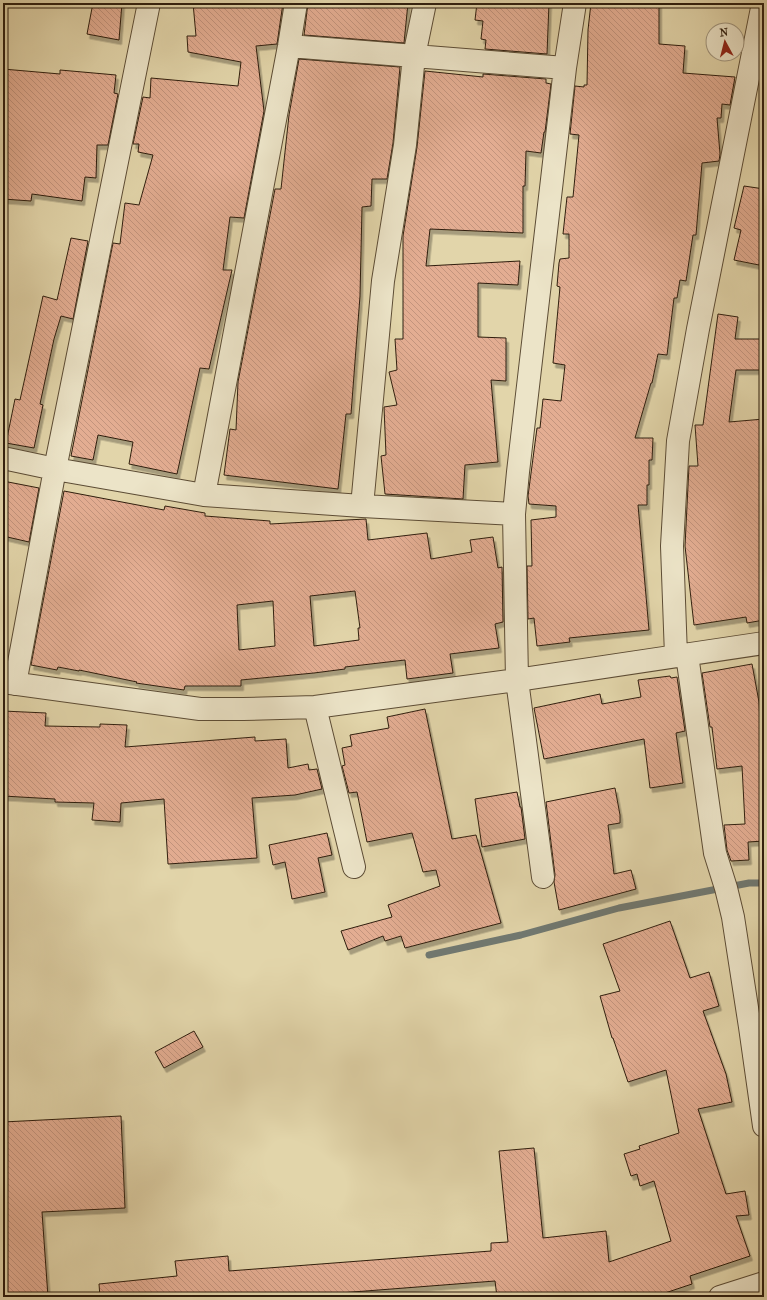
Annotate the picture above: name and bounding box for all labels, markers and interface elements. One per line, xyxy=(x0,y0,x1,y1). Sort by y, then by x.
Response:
north arrow xyxy=(705,22,745,62)
text: N xyxy=(719,26,729,40)

